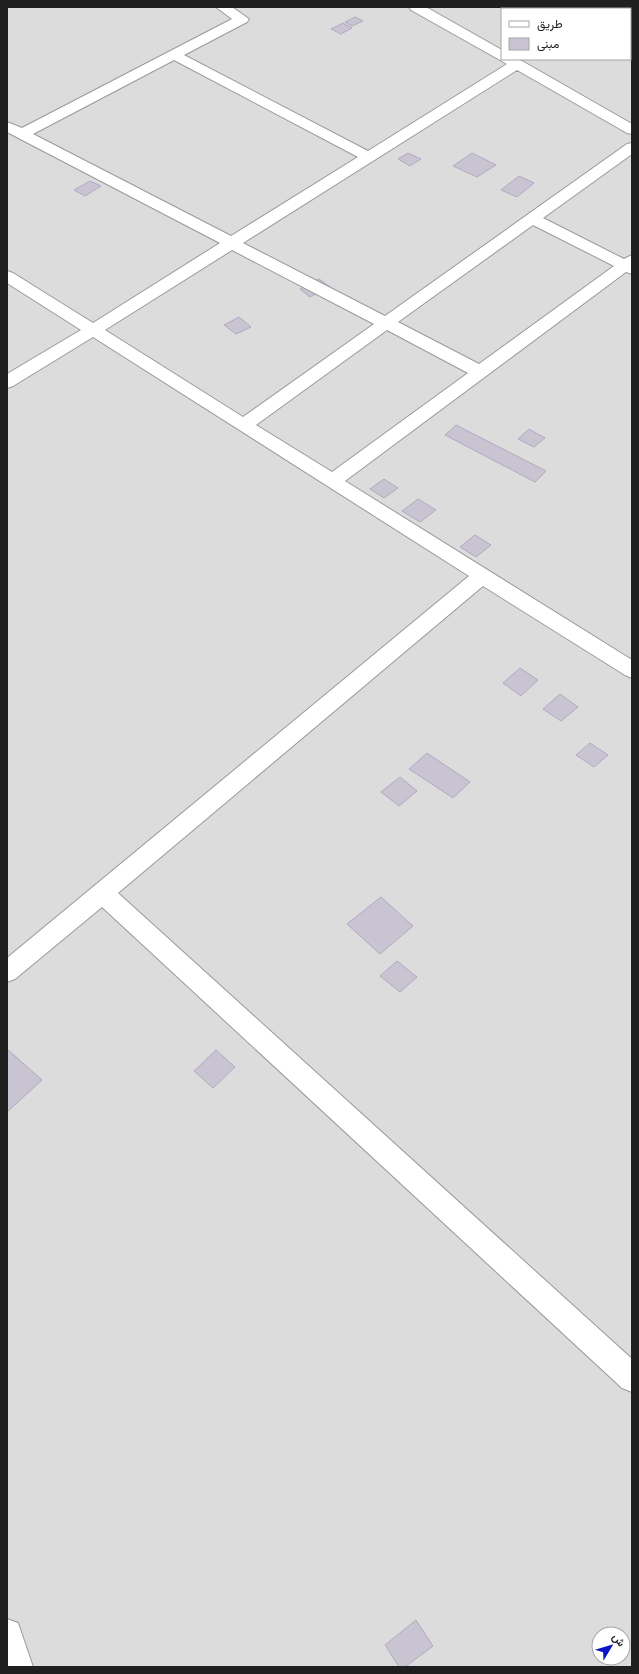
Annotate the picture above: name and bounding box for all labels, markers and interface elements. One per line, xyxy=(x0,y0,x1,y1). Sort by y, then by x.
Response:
legend xyxy=(501,8,631,60)
text: طريق xyxy=(537,16,563,32)
text: مبنى xyxy=(537,36,559,52)
north arrow xyxy=(591,1626,631,1666)
text: ش xyxy=(609,1630,628,1649)

